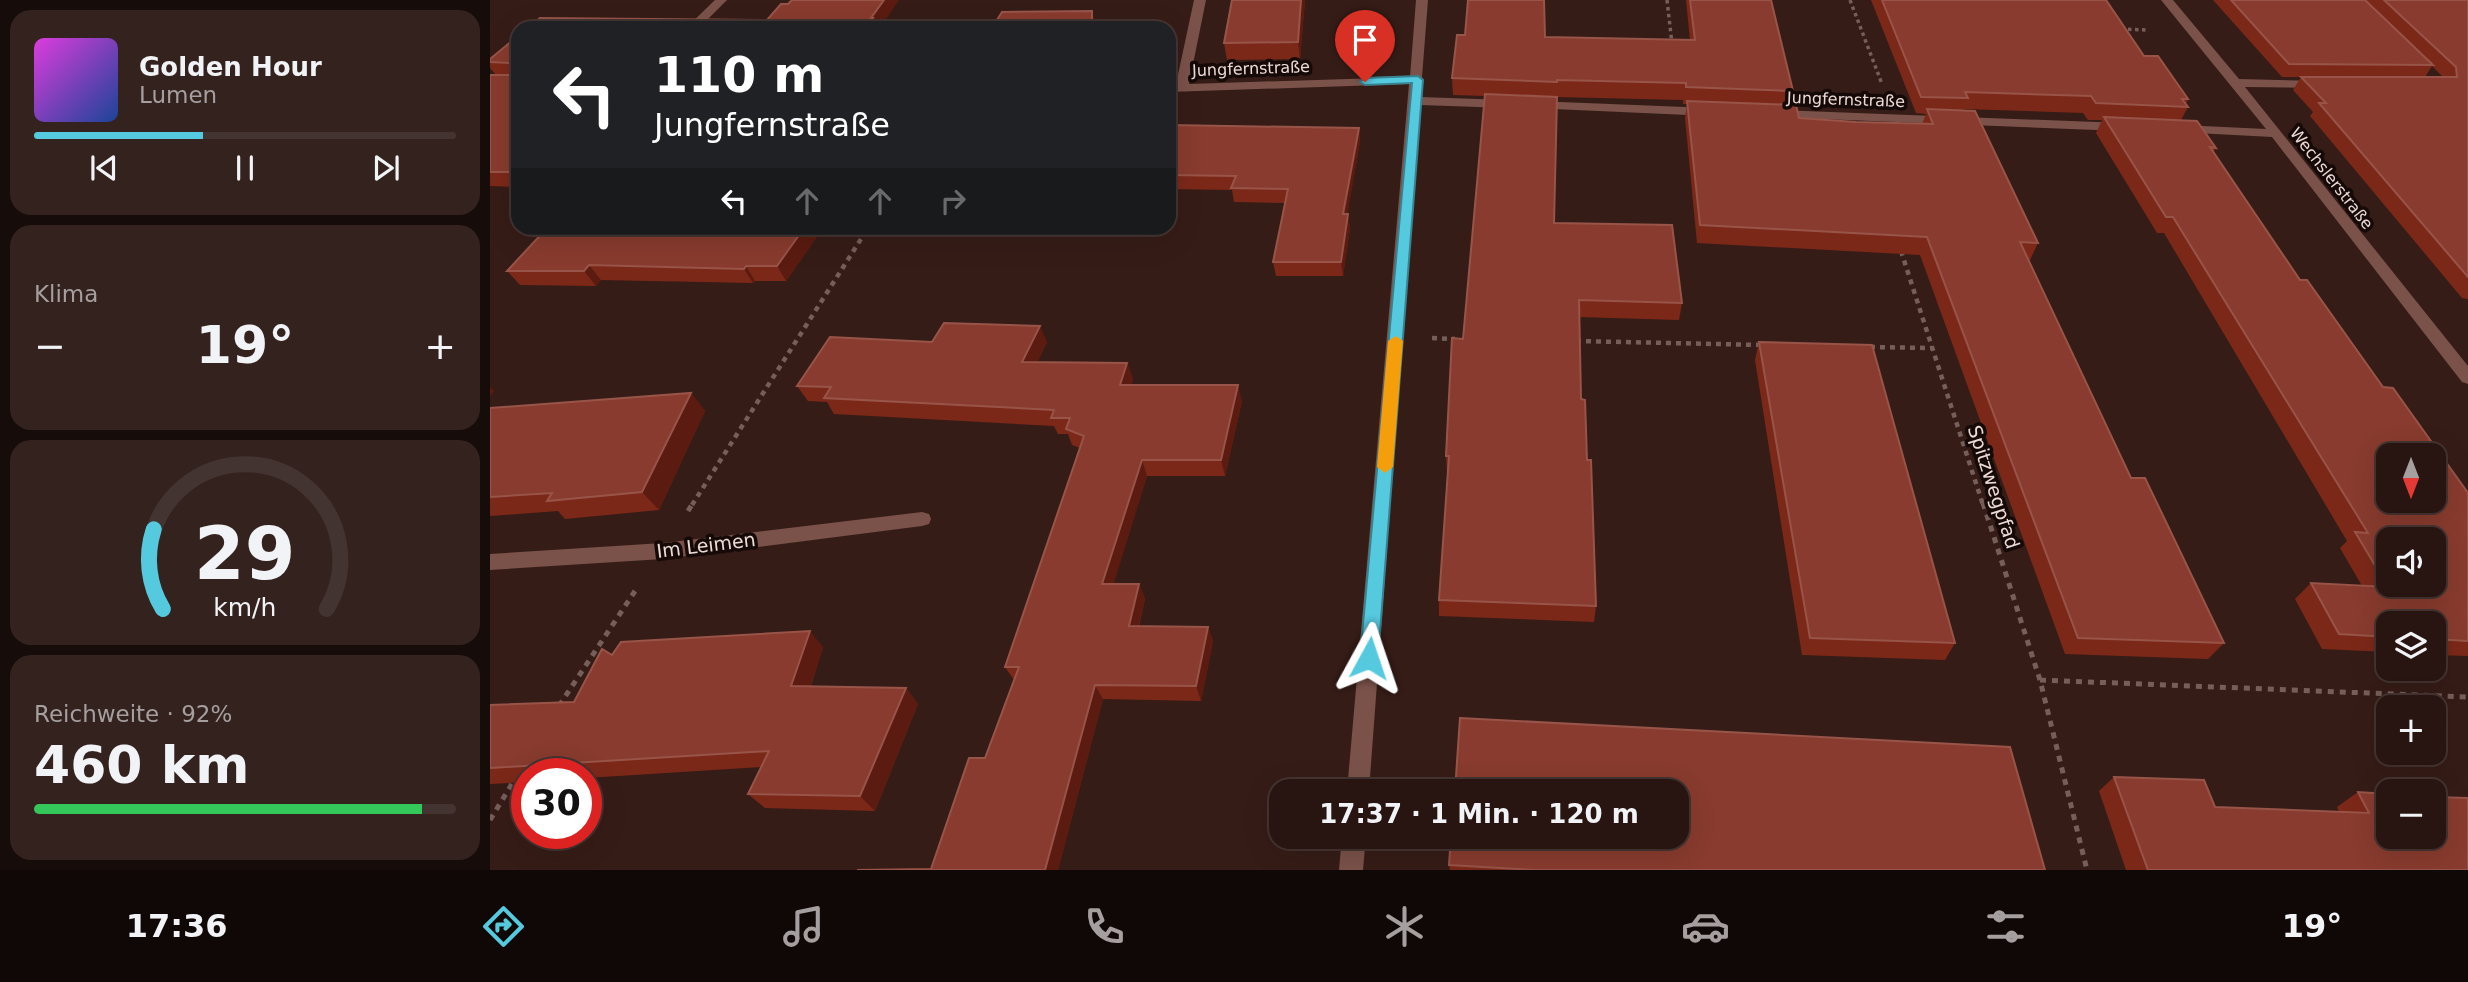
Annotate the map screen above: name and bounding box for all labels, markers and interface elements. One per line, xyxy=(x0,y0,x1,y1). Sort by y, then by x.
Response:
pin xyxy=(1335,10,1395,82)
icon: arrive xyxy=(1346,21,1384,59)
text: 110 m xyxy=(654,47,824,104)
icon: left xyxy=(539,49,630,140)
text: Golden Hour xyxy=(139,52,322,82)
street label: Jungfernstraße xyxy=(1191,57,1310,80)
text: Lumen xyxy=(139,82,217,108)
street label: Jungfernstraße xyxy=(1786,88,1905,111)
text: Jungfernstraße xyxy=(654,106,890,144)
street label: Wechslerstraße xyxy=(2286,124,2377,233)
icon: previous xyxy=(85,149,123,187)
icon: pause xyxy=(226,149,264,187)
icon: next xyxy=(367,149,405,187)
icon: left xyxy=(715,182,753,220)
icon: ahead xyxy=(788,182,826,220)
icon: ahead xyxy=(861,182,899,220)
icon: right xyxy=(934,182,972,220)
text: Klima xyxy=(34,281,98,307)
text: 19° xyxy=(196,315,294,375)
text: − xyxy=(34,324,66,368)
text: + xyxy=(424,324,456,368)
street label: Spitzwegpfad xyxy=(1964,422,2024,552)
north arrow xyxy=(2376,443,2446,513)
map controls xyxy=(2376,443,2446,849)
text: 29 xyxy=(194,511,296,596)
button: sound xyxy=(2376,527,2446,597)
street label: Im Leimen xyxy=(655,528,757,562)
text: km/h xyxy=(213,592,277,621)
button: layers xyxy=(2376,611,2446,681)
position arrow xyxy=(1332,621,1406,695)
button: + xyxy=(2376,695,2446,765)
text: Reichweite · 92% xyxy=(34,701,232,727)
text: 460 km xyxy=(34,735,249,795)
speed limit sign: 30 xyxy=(511,758,602,849)
button: − xyxy=(2376,779,2446,849)
text: 17:37 · 1 Min. · 120 m xyxy=(1319,799,1639,829)
icon: directions xyxy=(479,902,528,951)
icon: music xyxy=(779,902,828,951)
icon: phone xyxy=(1080,902,1129,951)
icon: climate xyxy=(1380,902,1429,951)
icon: car xyxy=(1681,902,1730,951)
icon: filters xyxy=(1981,902,2030,951)
text: 17:36 xyxy=(126,907,228,945)
text: 19° xyxy=(2282,907,2342,945)

